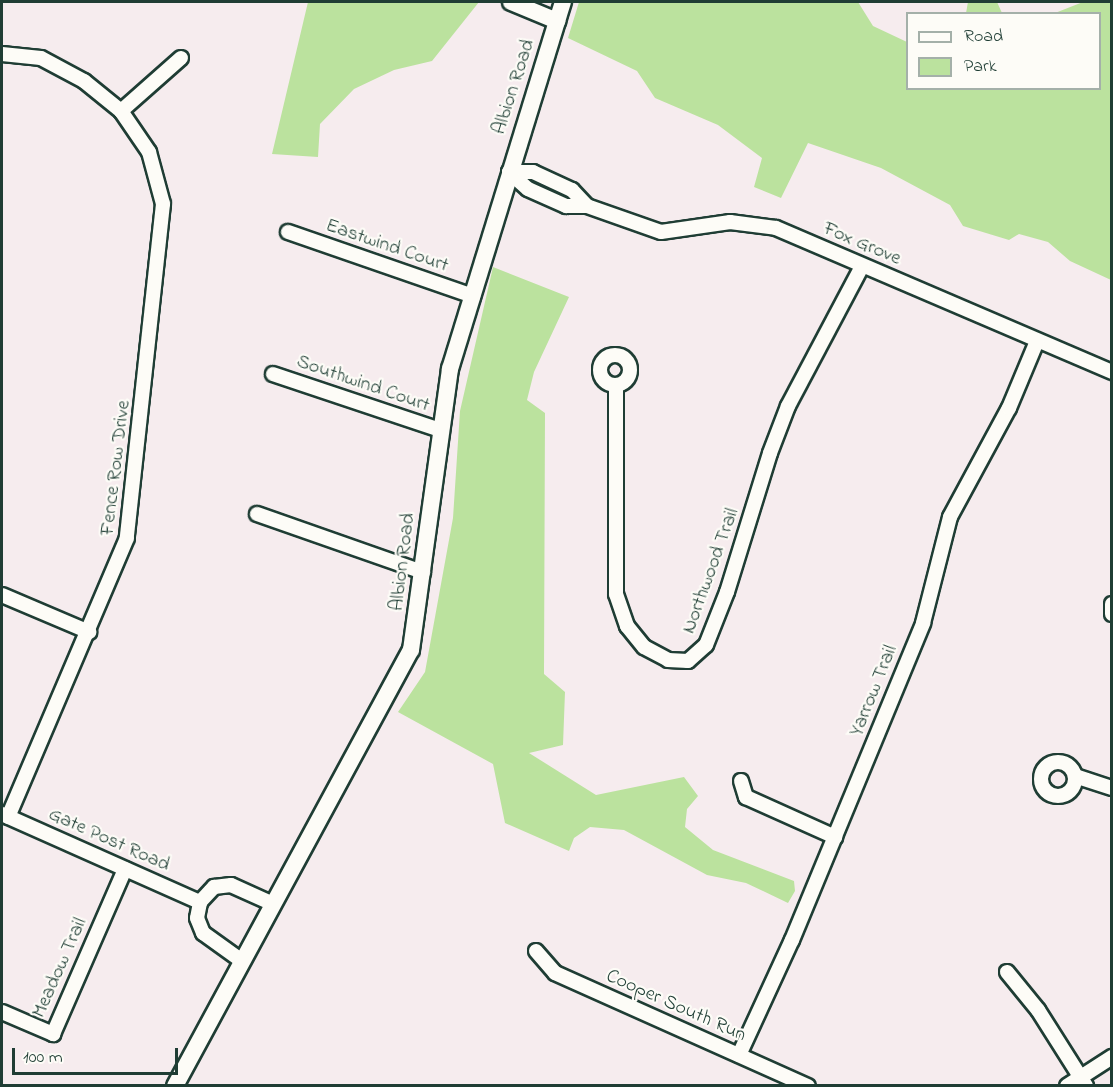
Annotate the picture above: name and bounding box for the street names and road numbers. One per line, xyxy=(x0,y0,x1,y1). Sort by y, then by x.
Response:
street label: Albion Road xyxy=(487,36,541,138)
street label: Eastwind Court xyxy=(322,214,452,278)
street label: Fox Grove xyxy=(820,217,904,271)
street label: Southwind Court xyxy=(293,350,433,418)
street label: Fence Row Drive xyxy=(96,399,136,537)
street label: Northwood Trail xyxy=(677,505,745,637)
street label: Albion Road xyxy=(385,512,421,612)
street label: Yarrow Trail xyxy=(845,642,903,740)
street label: Gate Post Road xyxy=(45,803,173,877)
street label: Meadow Trail xyxy=(27,914,93,1022)
street label: Cooper South Run xyxy=(602,964,750,1048)

